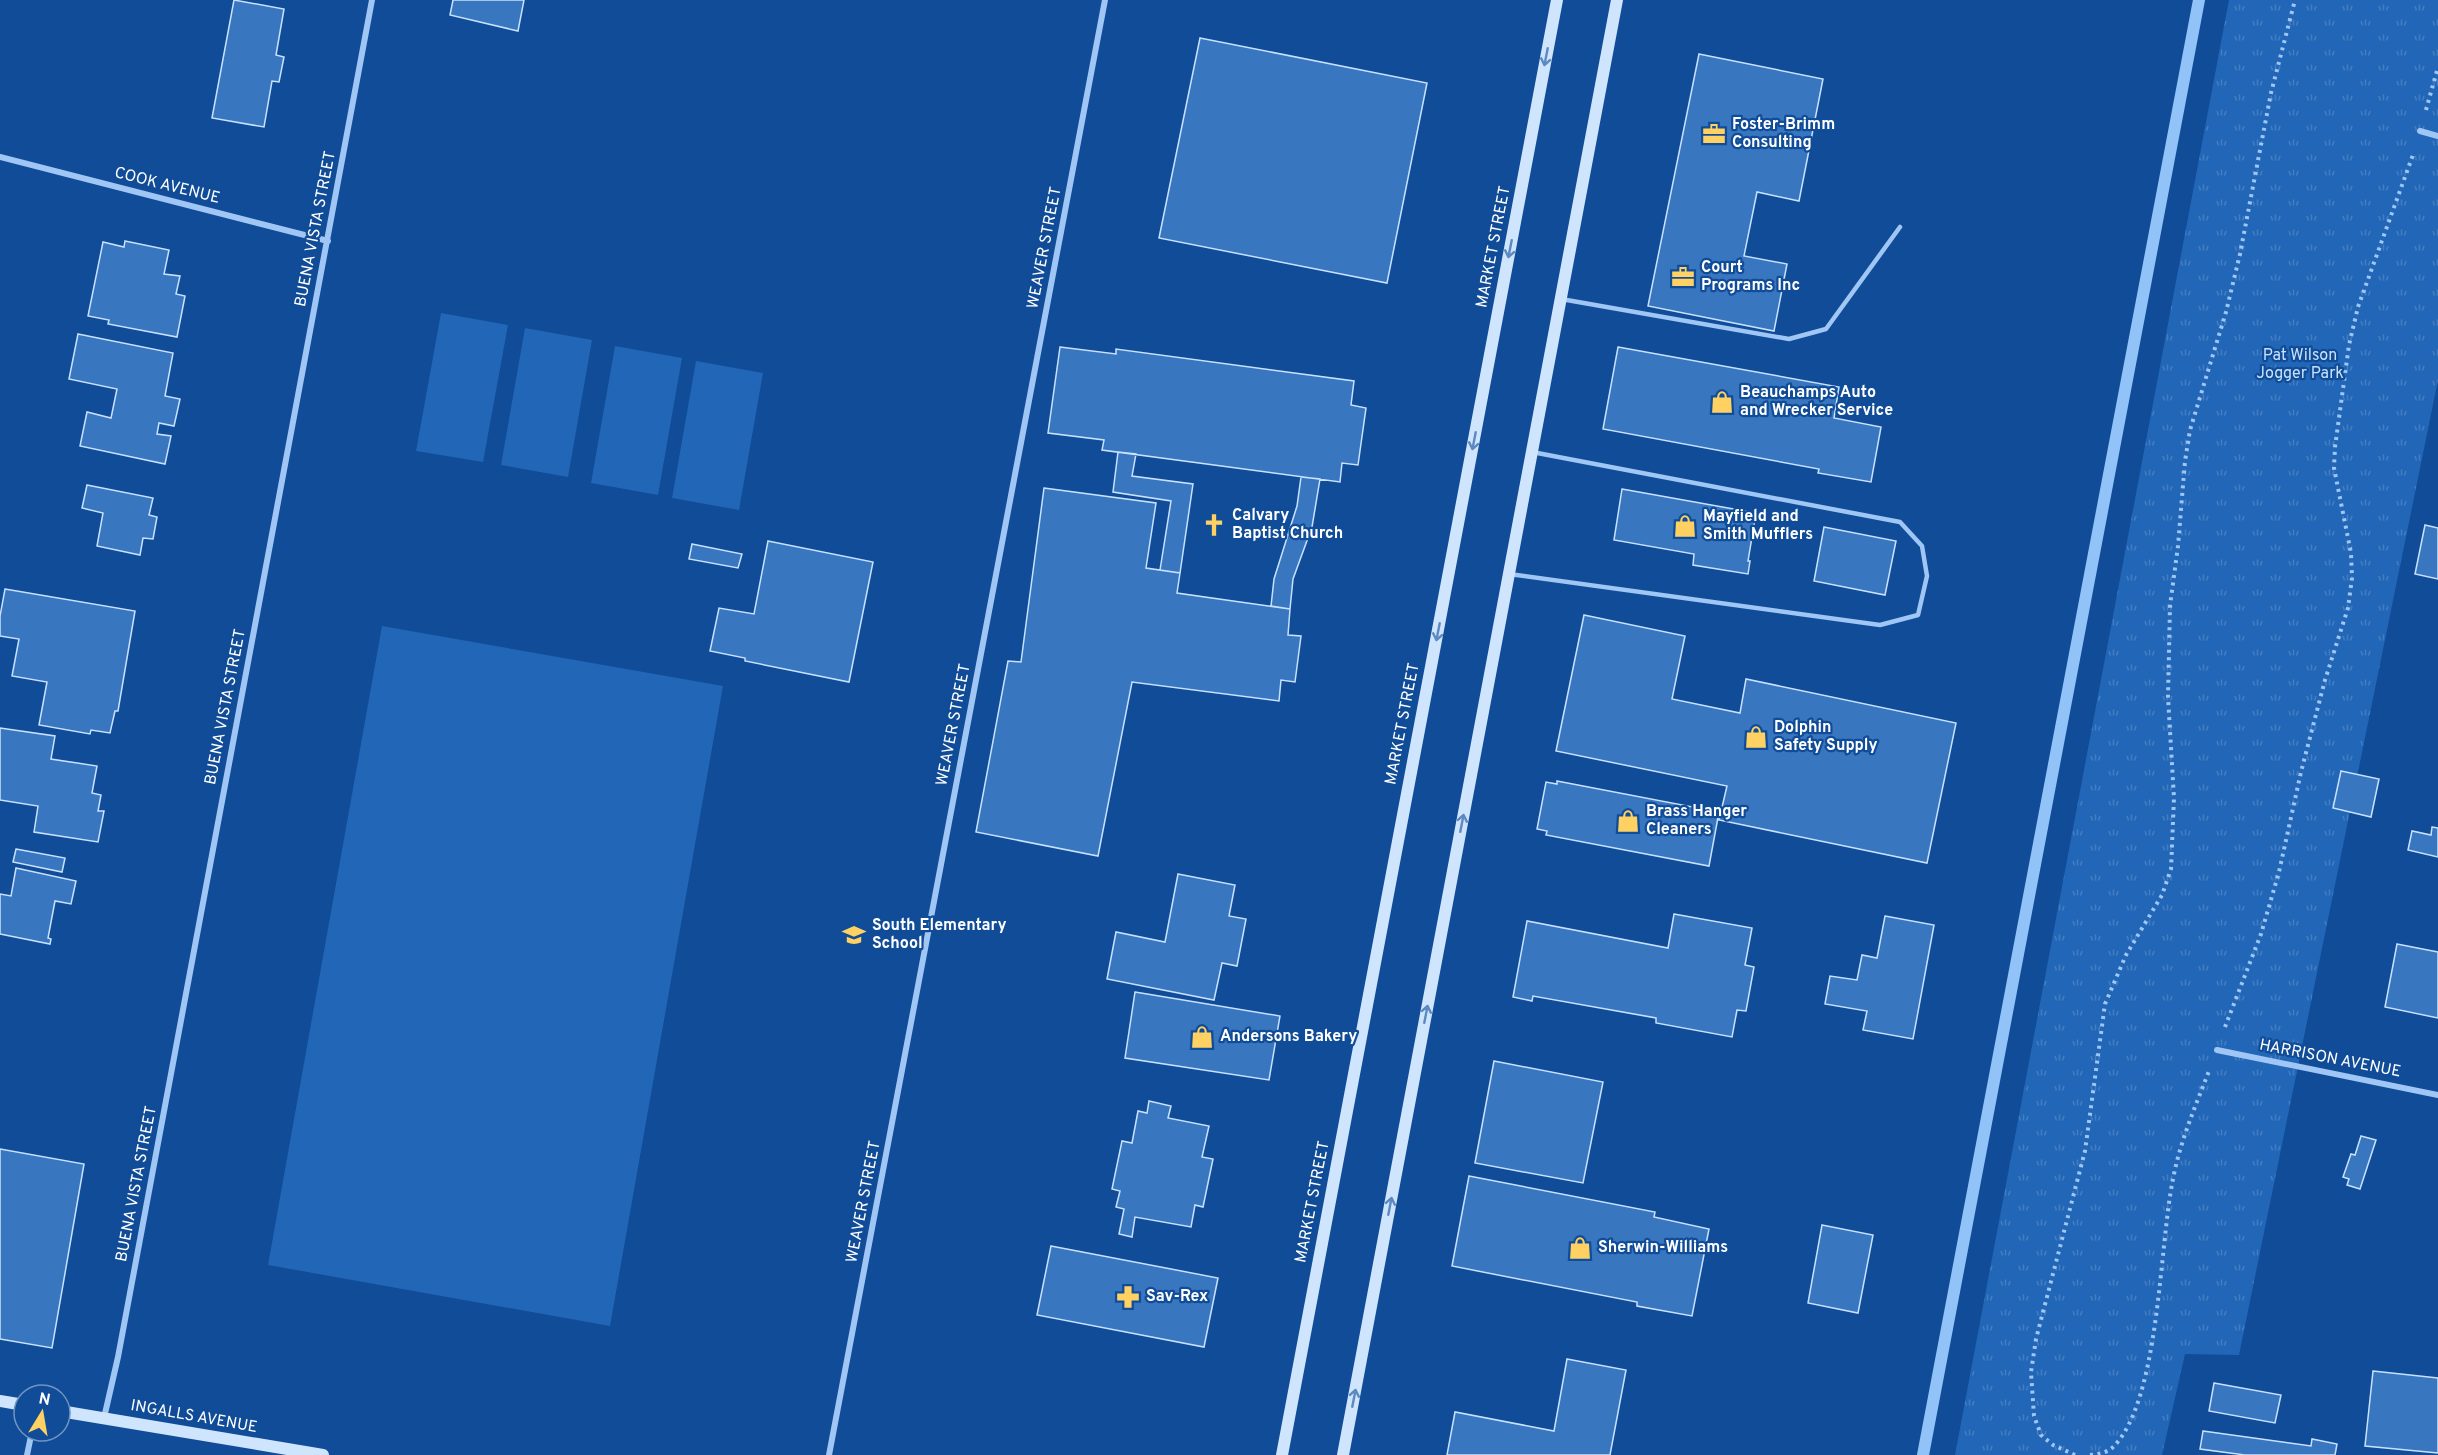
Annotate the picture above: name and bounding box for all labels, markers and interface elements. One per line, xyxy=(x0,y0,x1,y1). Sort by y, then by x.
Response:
one-way arrow xyxy=(1540,47,1551,67)
place label: Foster-Brimm Consulting xyxy=(1732,115,1835,153)
office icon: Foster-Brimm Consulting xyxy=(1701,121,1727,147)
street label: BUENA VISTA STREET xyxy=(291,149,341,309)
street label: COOK AVENUE xyxy=(112,163,222,209)
street label: MARKET STREET xyxy=(1472,184,1516,310)
street label: WEAVER STREET xyxy=(1023,185,1067,311)
one-way arrow xyxy=(1504,239,1515,258)
place label: Court Programs Inc xyxy=(1701,258,1800,296)
office icon: Court Programs Inc xyxy=(1670,264,1696,290)
park label: Pat Wilson Jogger Park xyxy=(2256,346,2344,384)
place label: Beauchamps Auto and Wrecker Service xyxy=(1740,383,1893,421)
shop icon: Beauchamps Auto and Wrecker Service xyxy=(1709,389,1735,415)
one-way arrow xyxy=(1468,430,1479,450)
place label: Calvary Baptist Church xyxy=(1232,506,1343,544)
place label: Mayfield and Smith Mufflers xyxy=(1703,507,1813,545)
church icon: Calvary Baptist Church xyxy=(1201,512,1227,538)
shop icon: Mayfield and Smith Mufflers xyxy=(1672,513,1698,539)
one-way arrow xyxy=(1432,622,1443,642)
street label: BUENA VISTA STREET xyxy=(201,627,251,787)
street label: MARKET STREET xyxy=(1381,661,1425,787)
street label: WEAVER STREET xyxy=(932,662,976,788)
place label: Dolphin Safety Supply xyxy=(1774,718,1878,756)
shop icon: Dolphin Safety Supply xyxy=(1743,724,1769,750)
place label: Brass Hanger Cleaners xyxy=(1646,802,1747,840)
shop icon: Brass Hanger Cleaners xyxy=(1615,808,1641,834)
one-way arrow xyxy=(1457,813,1468,833)
place label: South Elementary School xyxy=(872,916,1007,954)
school or university icon: South Elementary School xyxy=(841,922,867,948)
one-way arrow xyxy=(1421,1005,1432,1025)
shop icon: Andersons Bakery xyxy=(1189,1024,1215,1050)
place label: Andersons Bakery xyxy=(1220,1027,1357,1047)
street label: HARRISON AVENUE xyxy=(2257,1035,2403,1083)
street label: BUENA VISTA STREET xyxy=(112,1104,162,1264)
street label: WEAVER STREET xyxy=(842,1139,886,1265)
street label: MARKET STREET xyxy=(1291,1139,1335,1265)
one-way arrow xyxy=(1385,1197,1396,1216)
shop icon: Sherwin-Williams xyxy=(1567,1235,1593,1261)
place label: Sherwin-Williams xyxy=(1598,1238,1728,1258)
pharmacy icon: Sav-Rex xyxy=(1115,1284,1141,1310)
place label: Sav-Rex xyxy=(1146,1287,1208,1307)
north arrow xyxy=(12,1383,72,1443)
one-way arrow xyxy=(1349,1388,1360,1408)
text: N xyxy=(37,1389,52,1411)
street label: INGALLS AVENUE xyxy=(129,1396,259,1438)

